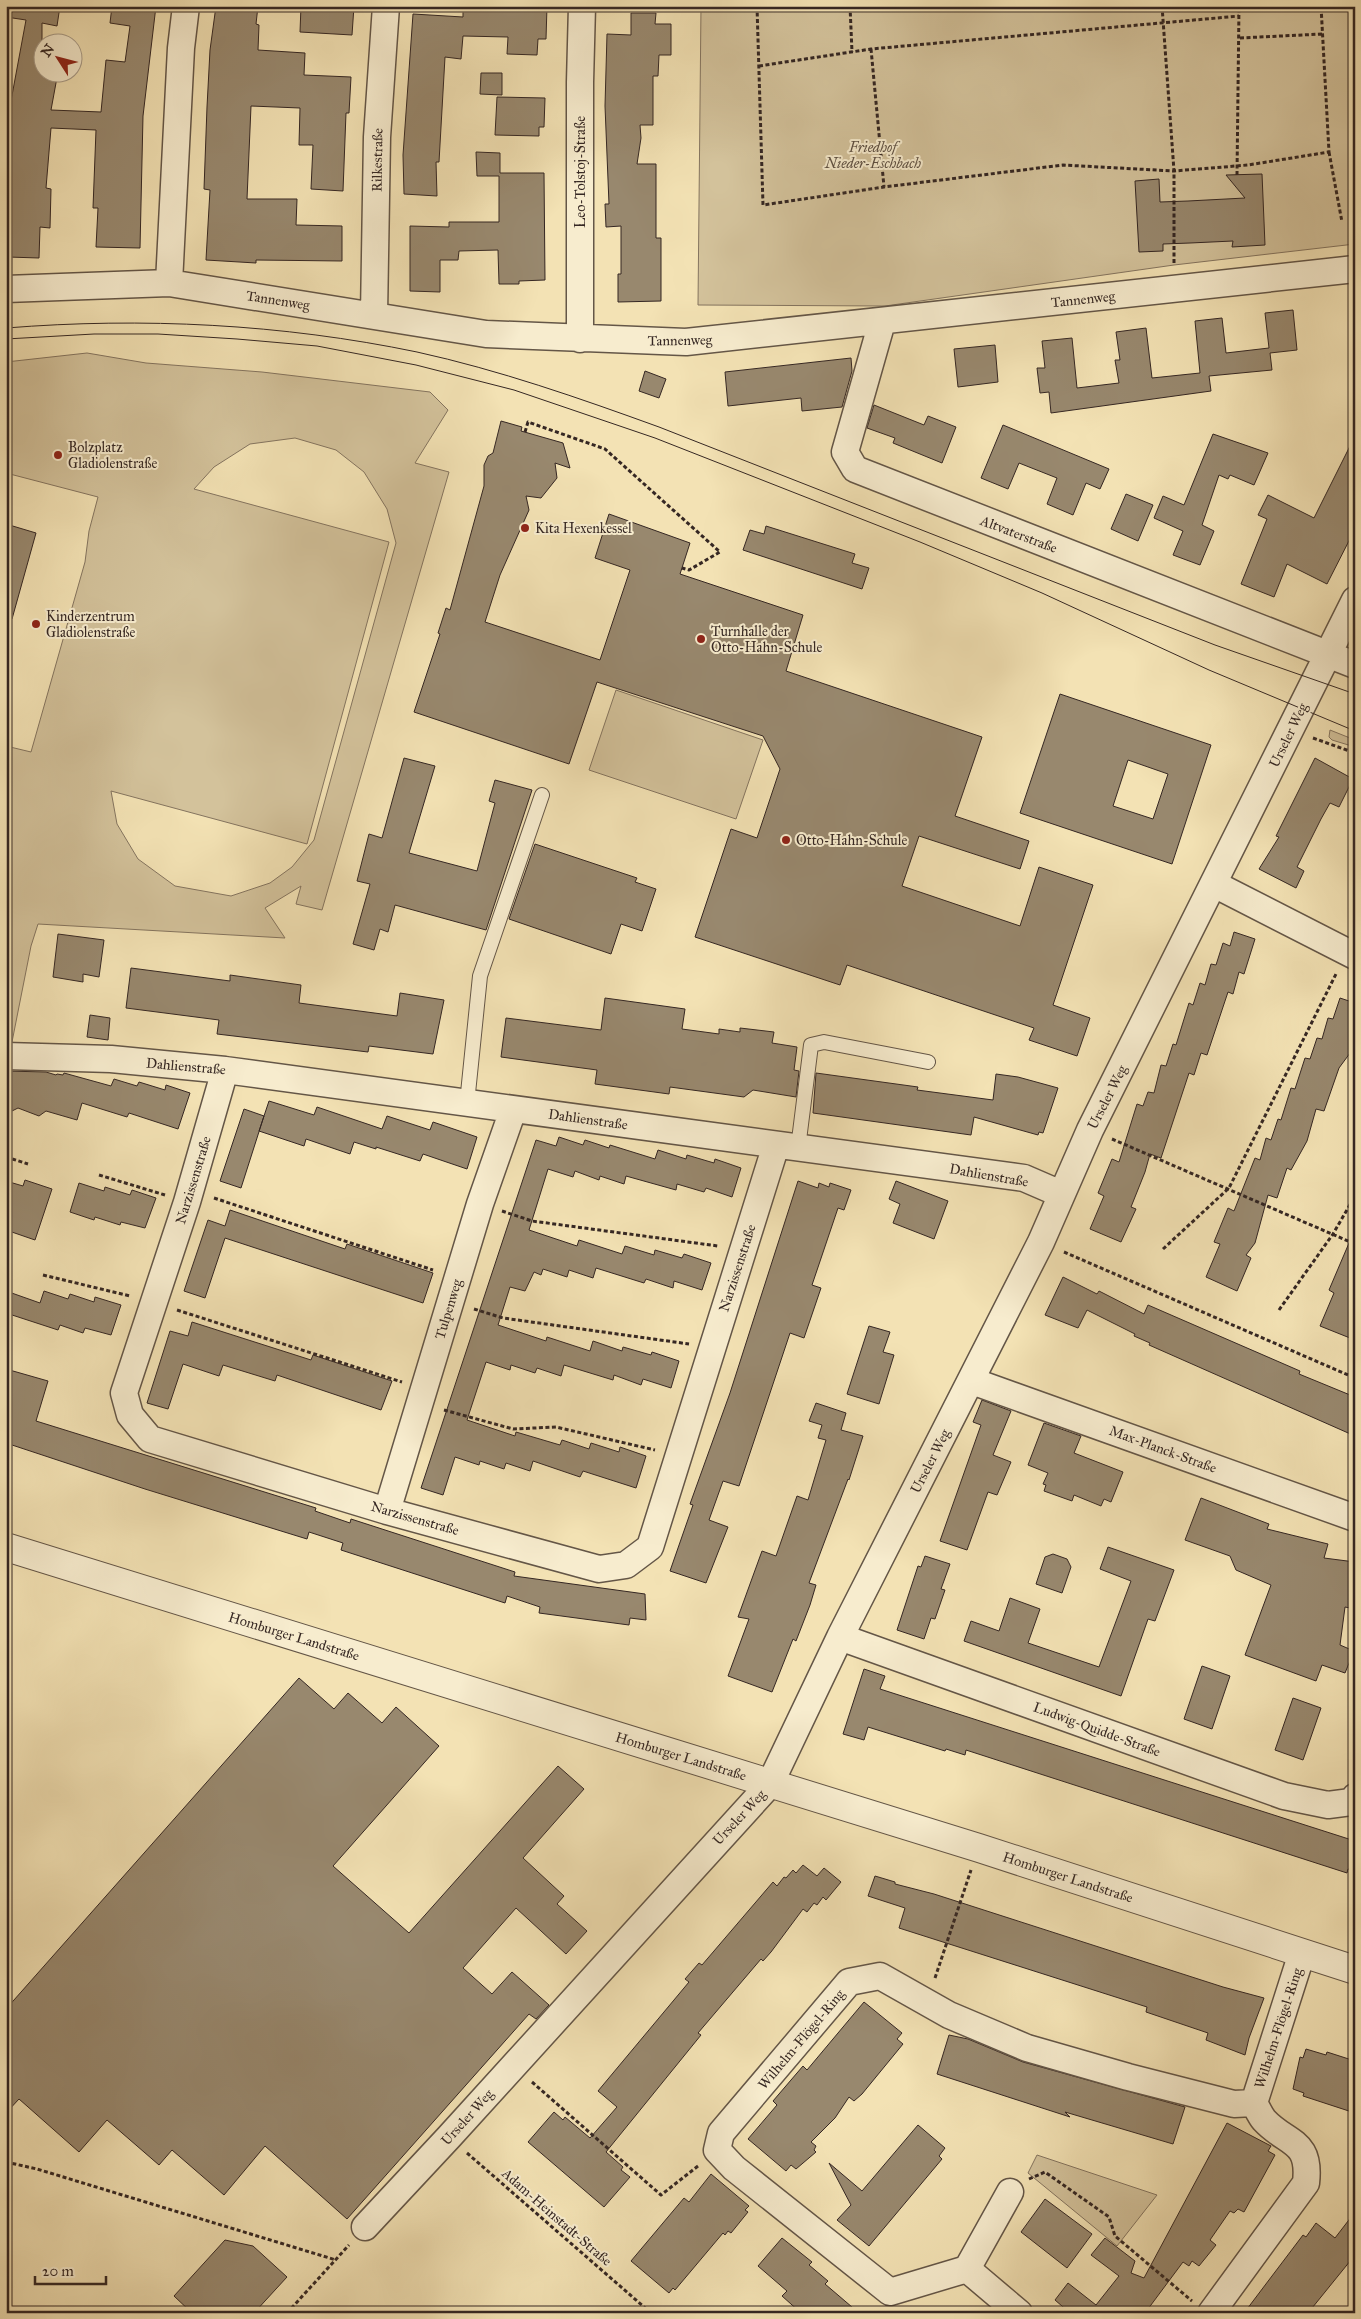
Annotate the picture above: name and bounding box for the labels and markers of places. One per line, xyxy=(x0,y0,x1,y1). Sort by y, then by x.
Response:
place label: Bolzplatz Gladiolenstraße xyxy=(68,439,157,472)
marker: Bolzplatz Gladiolenstraße xyxy=(52,449,64,461)
place label: Kita Hexenkessel xyxy=(535,520,632,537)
marker: Kita Hexenkessel xyxy=(519,522,531,534)
place label: Kinderzentrum Gladiolenstraße xyxy=(46,608,135,641)
marker: Kinderzentrum Gladiolenstraße xyxy=(30,618,42,630)
place label: Turnhalle der Otto-Hahn-Schule xyxy=(711,623,822,656)
marker: Turnhalle der Otto-Hahn-Schule xyxy=(695,633,707,645)
place label: Otto-Hahn-Schule xyxy=(796,832,907,849)
marker: Otto-Hahn-Schule xyxy=(780,834,792,846)

